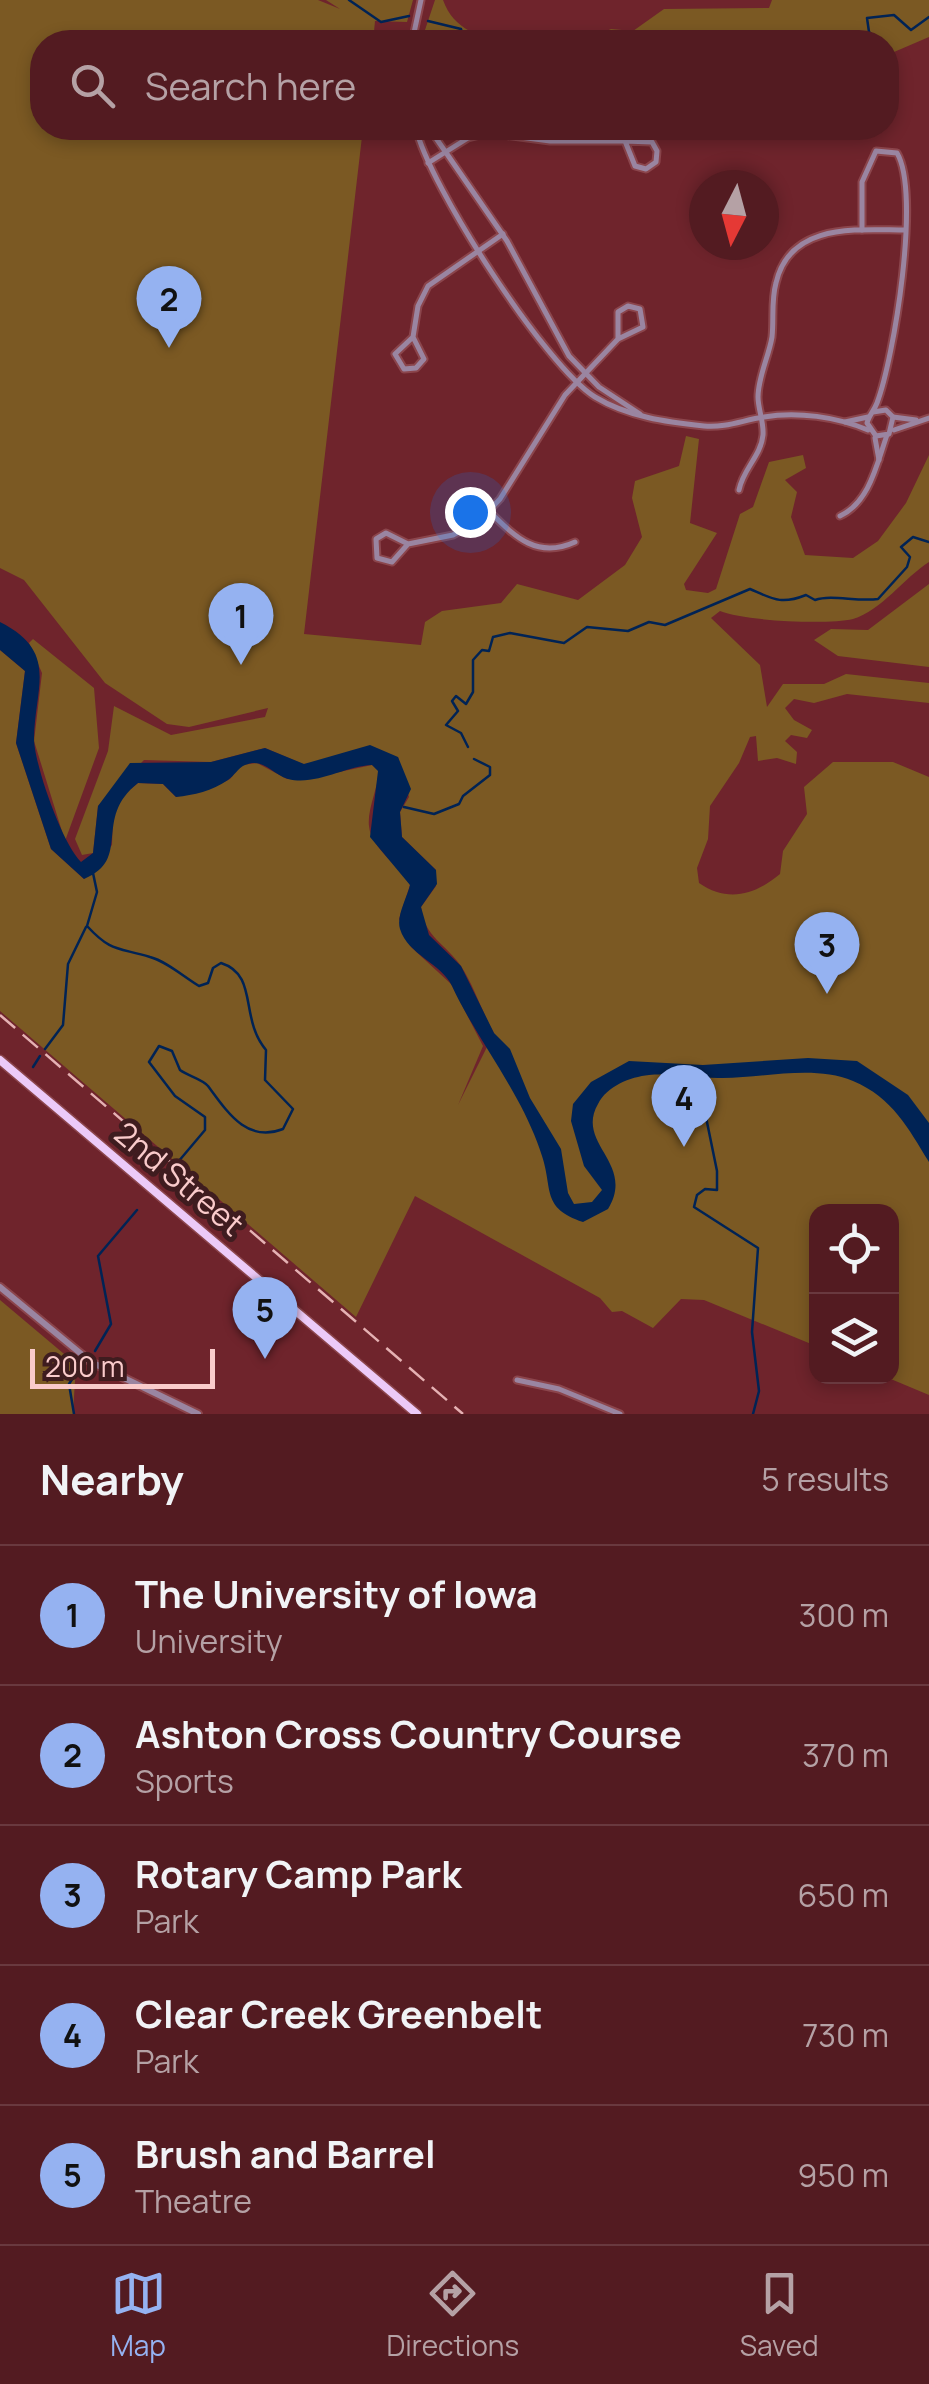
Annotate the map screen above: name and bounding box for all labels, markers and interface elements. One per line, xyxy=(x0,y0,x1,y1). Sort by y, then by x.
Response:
search box xyxy=(30,30,899,140)
icon: search xyxy=(65,58,120,113)
text: Search here xyxy=(145,59,356,111)
north arrow xyxy=(689,170,779,260)
pin: 2 xyxy=(136,266,202,348)
your location xyxy=(445,487,496,538)
pin: 1 xyxy=(208,582,274,665)
pin: 3 xyxy=(794,912,860,994)
pin: 4 xyxy=(652,1064,716,1147)
street label: 2nd Street xyxy=(106,1111,254,1245)
map controls xyxy=(809,1204,899,1384)
button: locate xyxy=(809,1204,899,1294)
pin: 5 xyxy=(232,1276,298,1359)
button: layers xyxy=(809,1294,899,1384)
scale bar xyxy=(30,1344,215,1388)
text: 200 m xyxy=(45,1347,124,1385)
text: Nearby xyxy=(40,1450,184,1508)
text: 5 results xyxy=(761,1457,889,1501)
text: The University of Iowa xyxy=(135,1567,538,1619)
text: 1 xyxy=(65,1593,80,1637)
text: 300 m xyxy=(799,1593,889,1637)
text: University xyxy=(135,1619,283,1663)
text: Ashton Cross Country Course xyxy=(135,1707,682,1759)
text: 2 xyxy=(63,1733,82,1777)
text: 370 m xyxy=(802,1733,889,1777)
text: Sports xyxy=(135,1759,234,1803)
text: Rotary Camp Park xyxy=(135,1847,462,1899)
text: 3 xyxy=(63,1873,82,1917)
text: 650 m xyxy=(798,1873,889,1917)
text: Park xyxy=(135,1899,199,1943)
text: Clear Creek Greenbelt xyxy=(135,1987,542,2039)
text: 4 xyxy=(63,2013,82,2057)
text: 730 m xyxy=(802,2013,889,2057)
text: Park xyxy=(135,2039,199,2083)
text: Brush and Barrel xyxy=(135,2127,436,2179)
text: 5 xyxy=(63,2153,82,2197)
text: 950 m xyxy=(798,2153,889,2197)
text: Theatre xyxy=(135,2179,252,2223)
tab: Map xyxy=(110,2266,166,2364)
tab: Directions xyxy=(387,2266,519,2364)
tab: Saved xyxy=(740,2266,819,2364)

